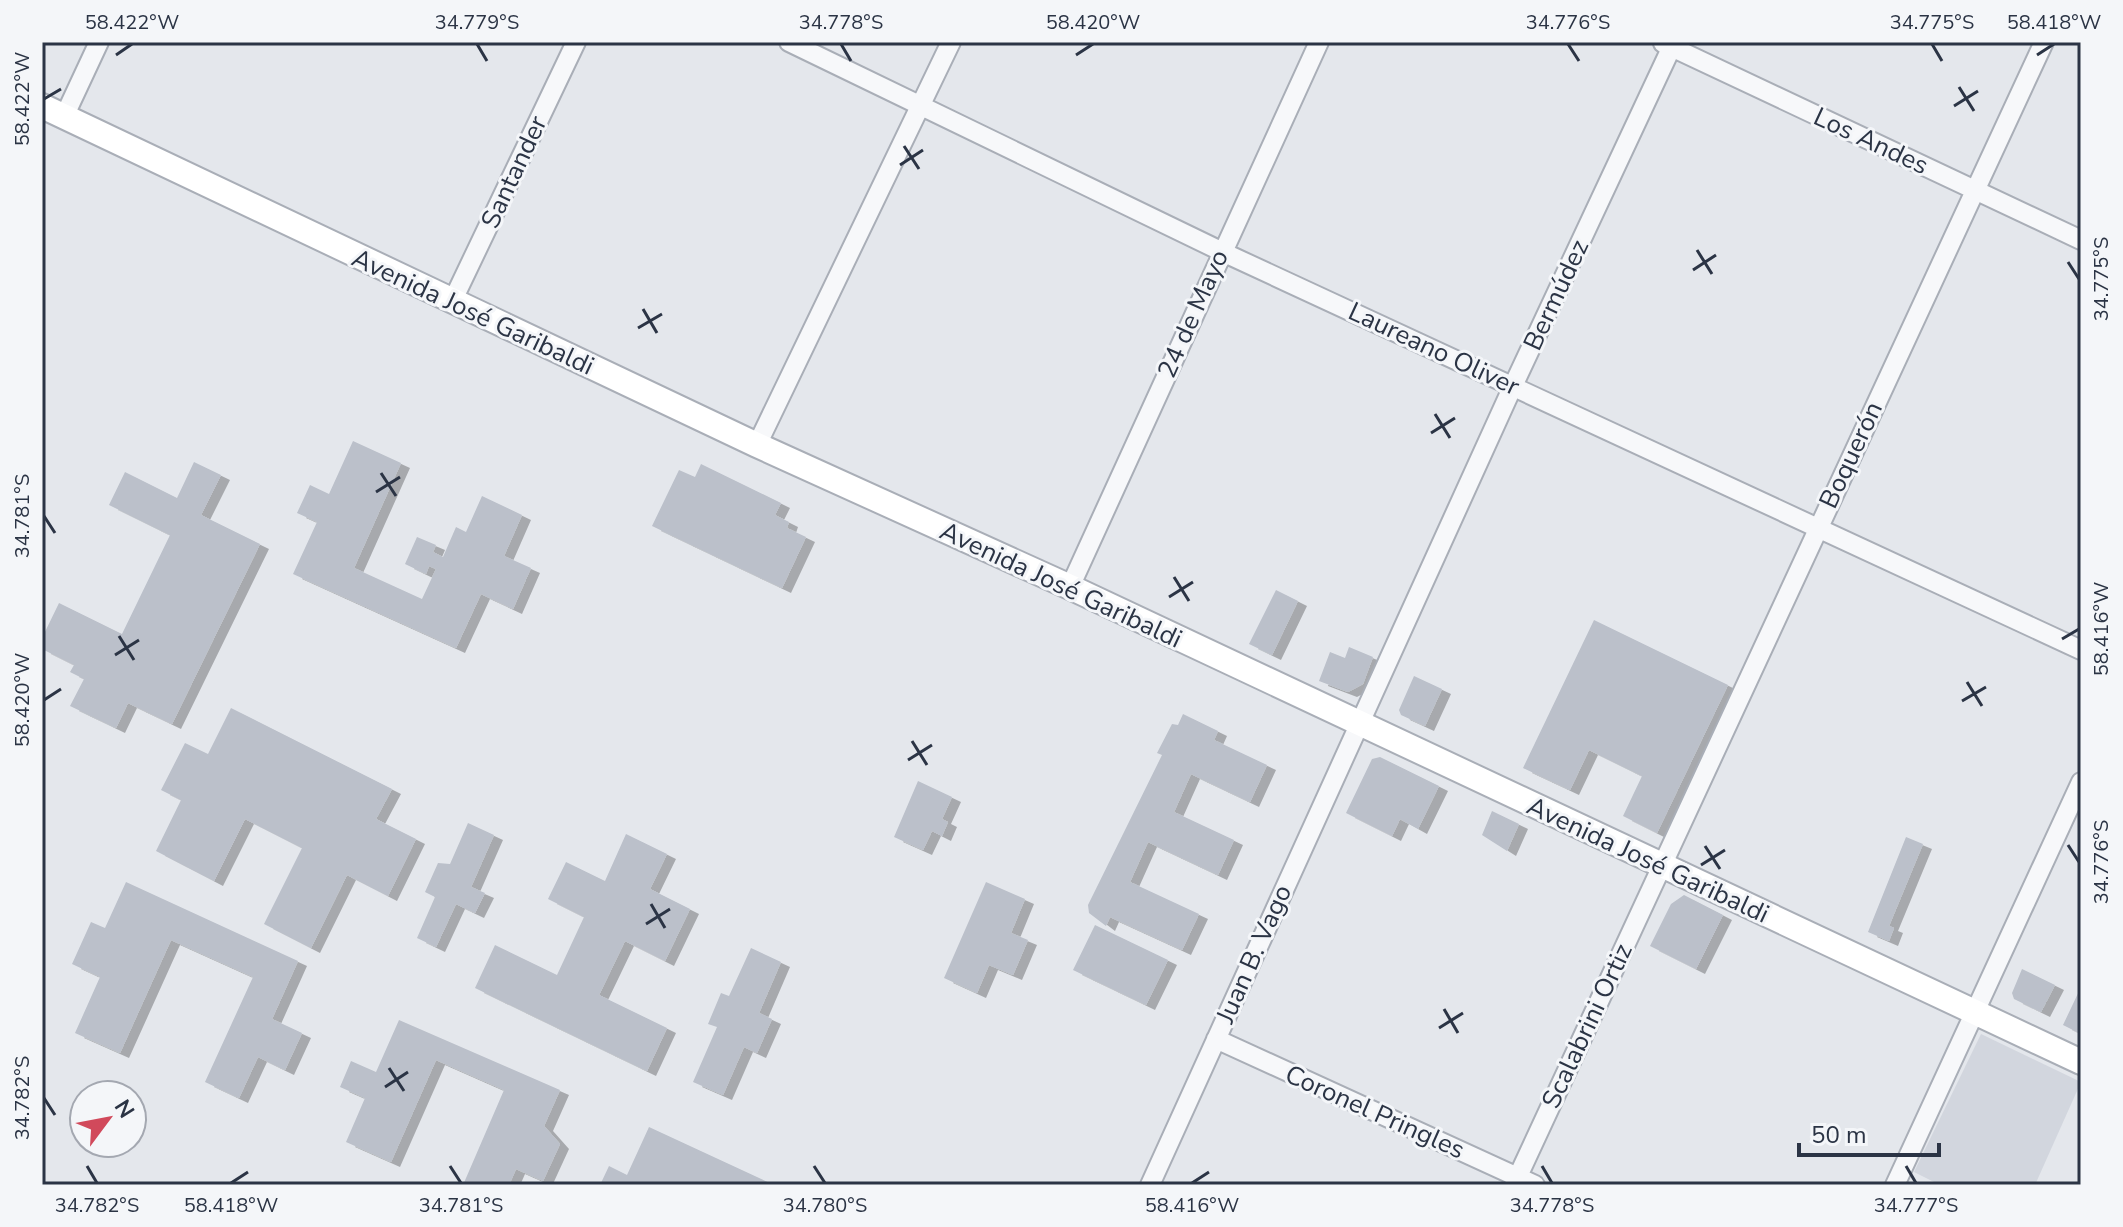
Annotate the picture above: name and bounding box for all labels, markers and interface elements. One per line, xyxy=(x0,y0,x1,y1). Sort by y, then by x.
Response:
text: 58.422°W xyxy=(85,9,179,36)
text: 34.779°S xyxy=(435,9,519,36)
text: 34.778°S xyxy=(799,9,883,36)
text: 58.420°W xyxy=(1046,9,1140,36)
text: 34.776°S xyxy=(1526,9,1610,36)
text: 34.775°S xyxy=(1890,9,1974,36)
text: 58.418°W xyxy=(2007,9,2101,36)
text: 58.422°W xyxy=(9,52,36,146)
street label: Los Andes xyxy=(1808,99,1934,183)
street label: Santander xyxy=(473,109,556,234)
street label: Bermúdez xyxy=(1515,234,1597,356)
text: 34.775°S xyxy=(2088,237,2115,321)
street label: Avenida José Garibaldi xyxy=(346,240,600,384)
street label: 24 de Mayo xyxy=(1149,244,1237,384)
street label: Laureano Oliver xyxy=(1343,294,1526,404)
street label: Boquerón xyxy=(1811,396,1891,514)
text: 34.781°S xyxy=(9,474,36,558)
street label: Avenida José Garibaldi xyxy=(934,513,1188,657)
text: 58.416°W xyxy=(2088,582,2115,676)
text: 58.420°W xyxy=(9,653,36,747)
street label: Avenida José Garibaldi xyxy=(1521,788,1775,932)
text: 34.776°S xyxy=(2088,820,2115,904)
street label: Juan B. Vago xyxy=(1207,879,1300,1030)
street label: Scalabrini Ortiz xyxy=(1533,938,1641,1114)
text: 34.782°S xyxy=(9,1056,36,1140)
street label: Coronel Pringles xyxy=(1280,1057,1470,1167)
north arrow xyxy=(68,1079,148,1159)
text: N xyxy=(107,1094,141,1124)
scale bar xyxy=(1799,1107,1939,1157)
text: 50 m xyxy=(1811,1119,1867,1151)
text: 34.782°S xyxy=(55,1192,139,1219)
text: 58.418°W xyxy=(184,1192,278,1219)
text: 34.781°S xyxy=(419,1192,503,1219)
text: 34.780°S xyxy=(783,1192,867,1219)
text: 58.416°W xyxy=(1145,1192,1239,1219)
text: 34.778°S xyxy=(1510,1192,1594,1219)
text: 34.777°S xyxy=(1874,1192,1958,1219)

